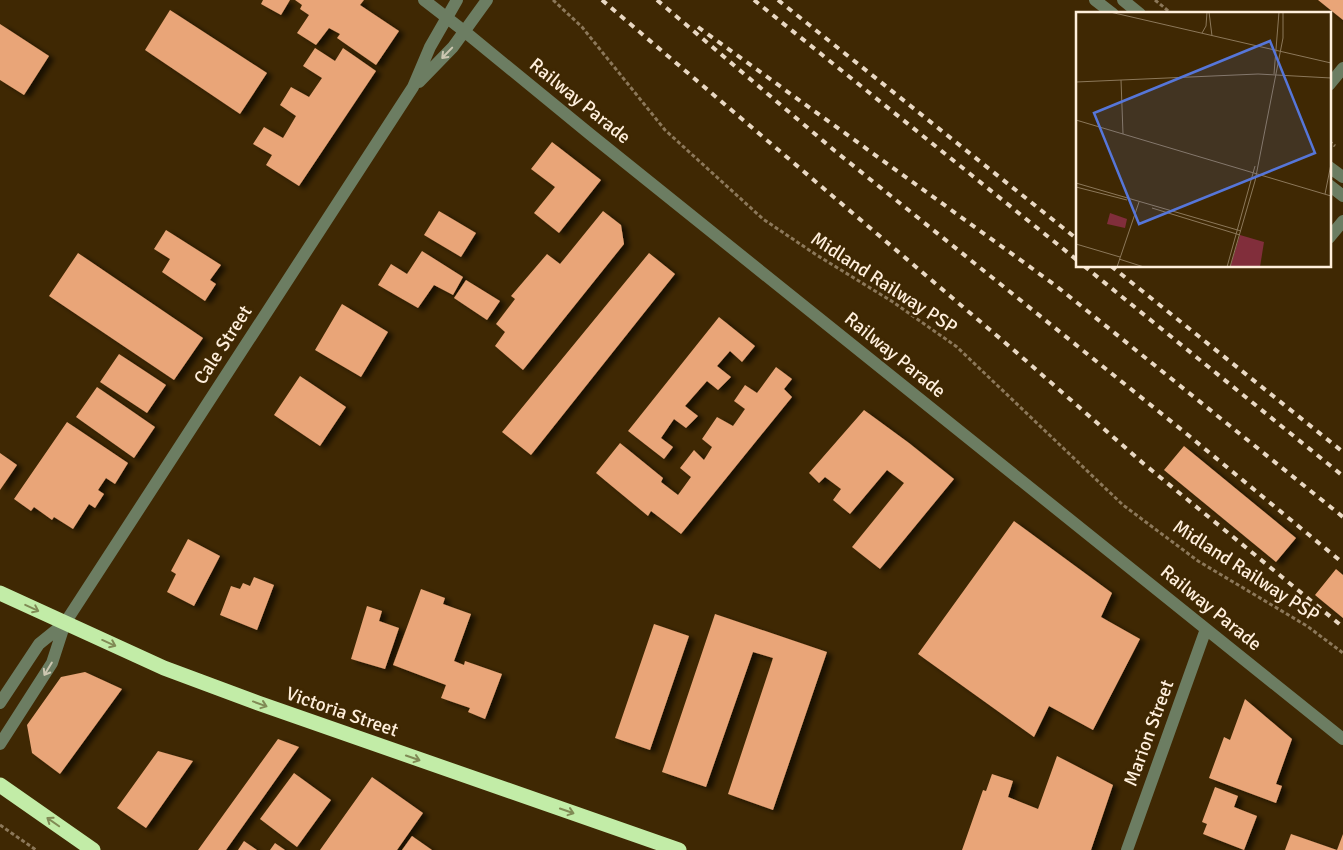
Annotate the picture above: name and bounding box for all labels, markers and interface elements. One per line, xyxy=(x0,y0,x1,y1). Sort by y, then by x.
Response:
inset map xyxy=(1076,12,1330,268)
one-way arrow xyxy=(441,46,453,59)
street label: Railway Parade xyxy=(524,53,636,149)
street label: Midland Railway PSP xyxy=(806,227,962,339)
street label: Cale Street xyxy=(189,301,258,389)
street label: Railway Parade xyxy=(839,307,951,403)
street label: Midland Railway PSP xyxy=(1168,515,1324,627)
street label: Railway Parade xyxy=(1155,560,1267,656)
one-way arrow xyxy=(24,604,39,613)
one-way arrow xyxy=(101,639,116,649)
one-way arrow xyxy=(43,661,53,675)
street label: Marion Street xyxy=(1119,676,1179,789)
street label: Victoria Street xyxy=(283,682,402,743)
one-way arrow xyxy=(252,700,267,709)
one-way arrow xyxy=(405,754,420,763)
one-way arrow xyxy=(558,807,574,817)
one-way arrow xyxy=(46,817,60,827)

